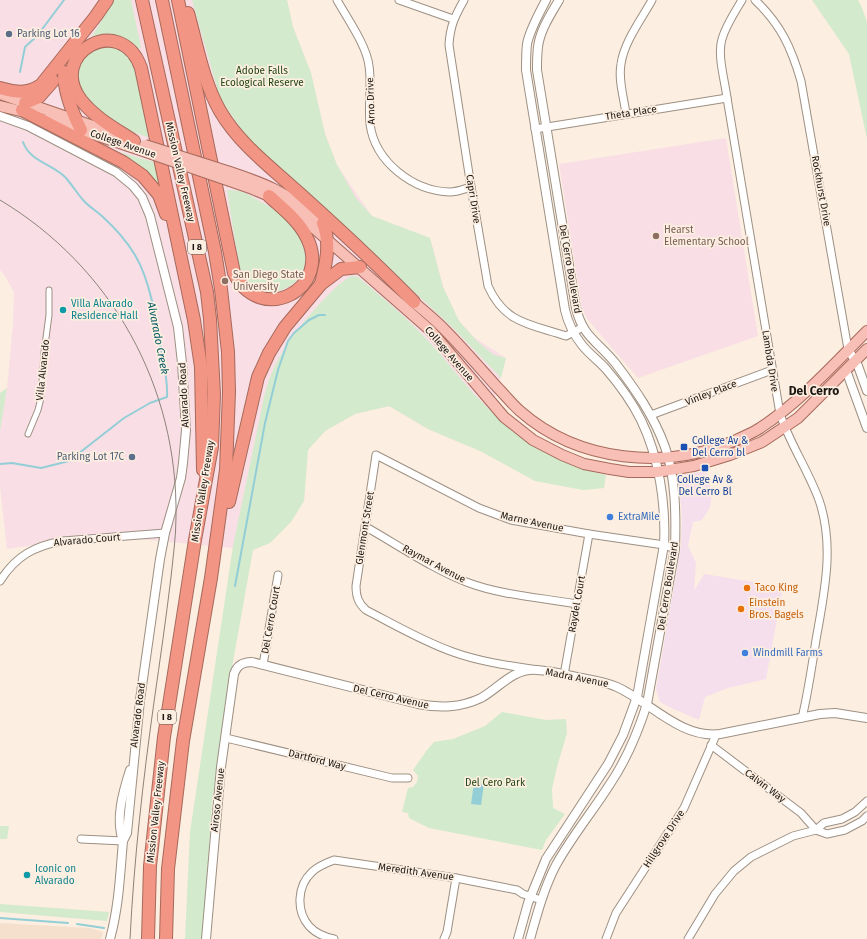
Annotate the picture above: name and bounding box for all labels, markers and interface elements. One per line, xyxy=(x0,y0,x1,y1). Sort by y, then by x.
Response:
place label: Parking Lot 16 xyxy=(17,28,80,40)
marker: Parking Lot 16 xyxy=(4,29,14,39)
park label: Adobe Falls Ecological Reserve xyxy=(220,65,304,89)
street label: Arno Drive xyxy=(364,77,378,125)
street label: Theta Place xyxy=(604,103,658,123)
street label: Mission Valley Freeway xyxy=(163,121,197,223)
street label: College Avenue xyxy=(89,127,157,161)
street label: Rockhurst Drive xyxy=(809,155,833,227)
street label: Capri Drive xyxy=(463,174,483,224)
street label: Del Cerro Boulevard xyxy=(556,224,584,314)
place label: Hearst Elementary School xyxy=(664,224,749,248)
marker: Hearst Elementary School xyxy=(651,231,661,241)
road number: I 8 xyxy=(188,240,206,254)
place label: San Diego State University xyxy=(233,269,304,293)
marker: San Diego State University xyxy=(220,276,230,286)
place label: Villa Alvarado Residence Hall xyxy=(71,298,138,322)
water label: Alvarado Creek xyxy=(144,300,171,375)
marker: Villa Alvarado Residence Hall xyxy=(58,305,68,315)
street label: College Avenue xyxy=(422,324,476,384)
street label: Lambda Drive xyxy=(759,329,781,393)
street label: Villa Alvarado xyxy=(34,338,52,401)
street label: Alvarado Road xyxy=(176,362,192,428)
street label: Vinley Place xyxy=(684,378,738,408)
district label: Del Cerro xyxy=(789,384,839,398)
place label: College Av & Del Cerro bl xyxy=(692,435,748,459)
street label: Mission Valley Freeway xyxy=(189,439,217,543)
marker: College Av & Del Cerro bl xyxy=(679,442,689,452)
place label: Parking Lot 17C xyxy=(57,451,124,463)
marker: Parking Lot 17C xyxy=(127,452,137,462)
marker: College Av & Del Cerro Bl xyxy=(700,463,710,473)
place label: College Av & Del Cerro Bl xyxy=(677,474,733,498)
street label: Glenmont Street xyxy=(353,490,377,566)
street label: Marne Avenue xyxy=(499,509,565,535)
place label: ExtraMile xyxy=(618,511,660,523)
marker: ExtraMile xyxy=(605,512,615,522)
street label: Alvarado Court xyxy=(53,531,121,549)
street label: Del Cerro Boulevard xyxy=(655,541,681,631)
street label: Raymar Avenue xyxy=(400,542,468,586)
street label: Raydel Court xyxy=(566,574,588,633)
place label: Taco King xyxy=(755,582,799,594)
marker: Taco King xyxy=(742,583,752,593)
street label: Del Cerro Court xyxy=(259,585,283,655)
place label: Einstein Bros. Bagels xyxy=(749,597,804,621)
marker: Einstein Bros. Bagels xyxy=(736,604,746,614)
place label: Windmill Farms xyxy=(753,647,823,659)
marker: Windmill Farms xyxy=(740,648,750,658)
street label: Madra Avenue xyxy=(544,666,610,690)
street label: Alvarado Road xyxy=(128,682,148,748)
street label: Del Cerro Avenue xyxy=(352,682,430,712)
road number: I 8 xyxy=(158,710,176,724)
street label: Dartford Way xyxy=(287,747,347,773)
street label: Mission Valley Freeway xyxy=(145,760,167,864)
street label: Airoso Avenue xyxy=(209,767,227,833)
street label: Calvin Way xyxy=(742,767,788,805)
park label: Del Cero Park xyxy=(465,777,526,789)
street label: Hillgrove Drive xyxy=(641,808,687,870)
street label: Meredith Avenue xyxy=(377,861,455,883)
place label: Iconic on Alvarado xyxy=(35,863,76,887)
marker: Iconic on Alvarado xyxy=(22,870,32,880)

